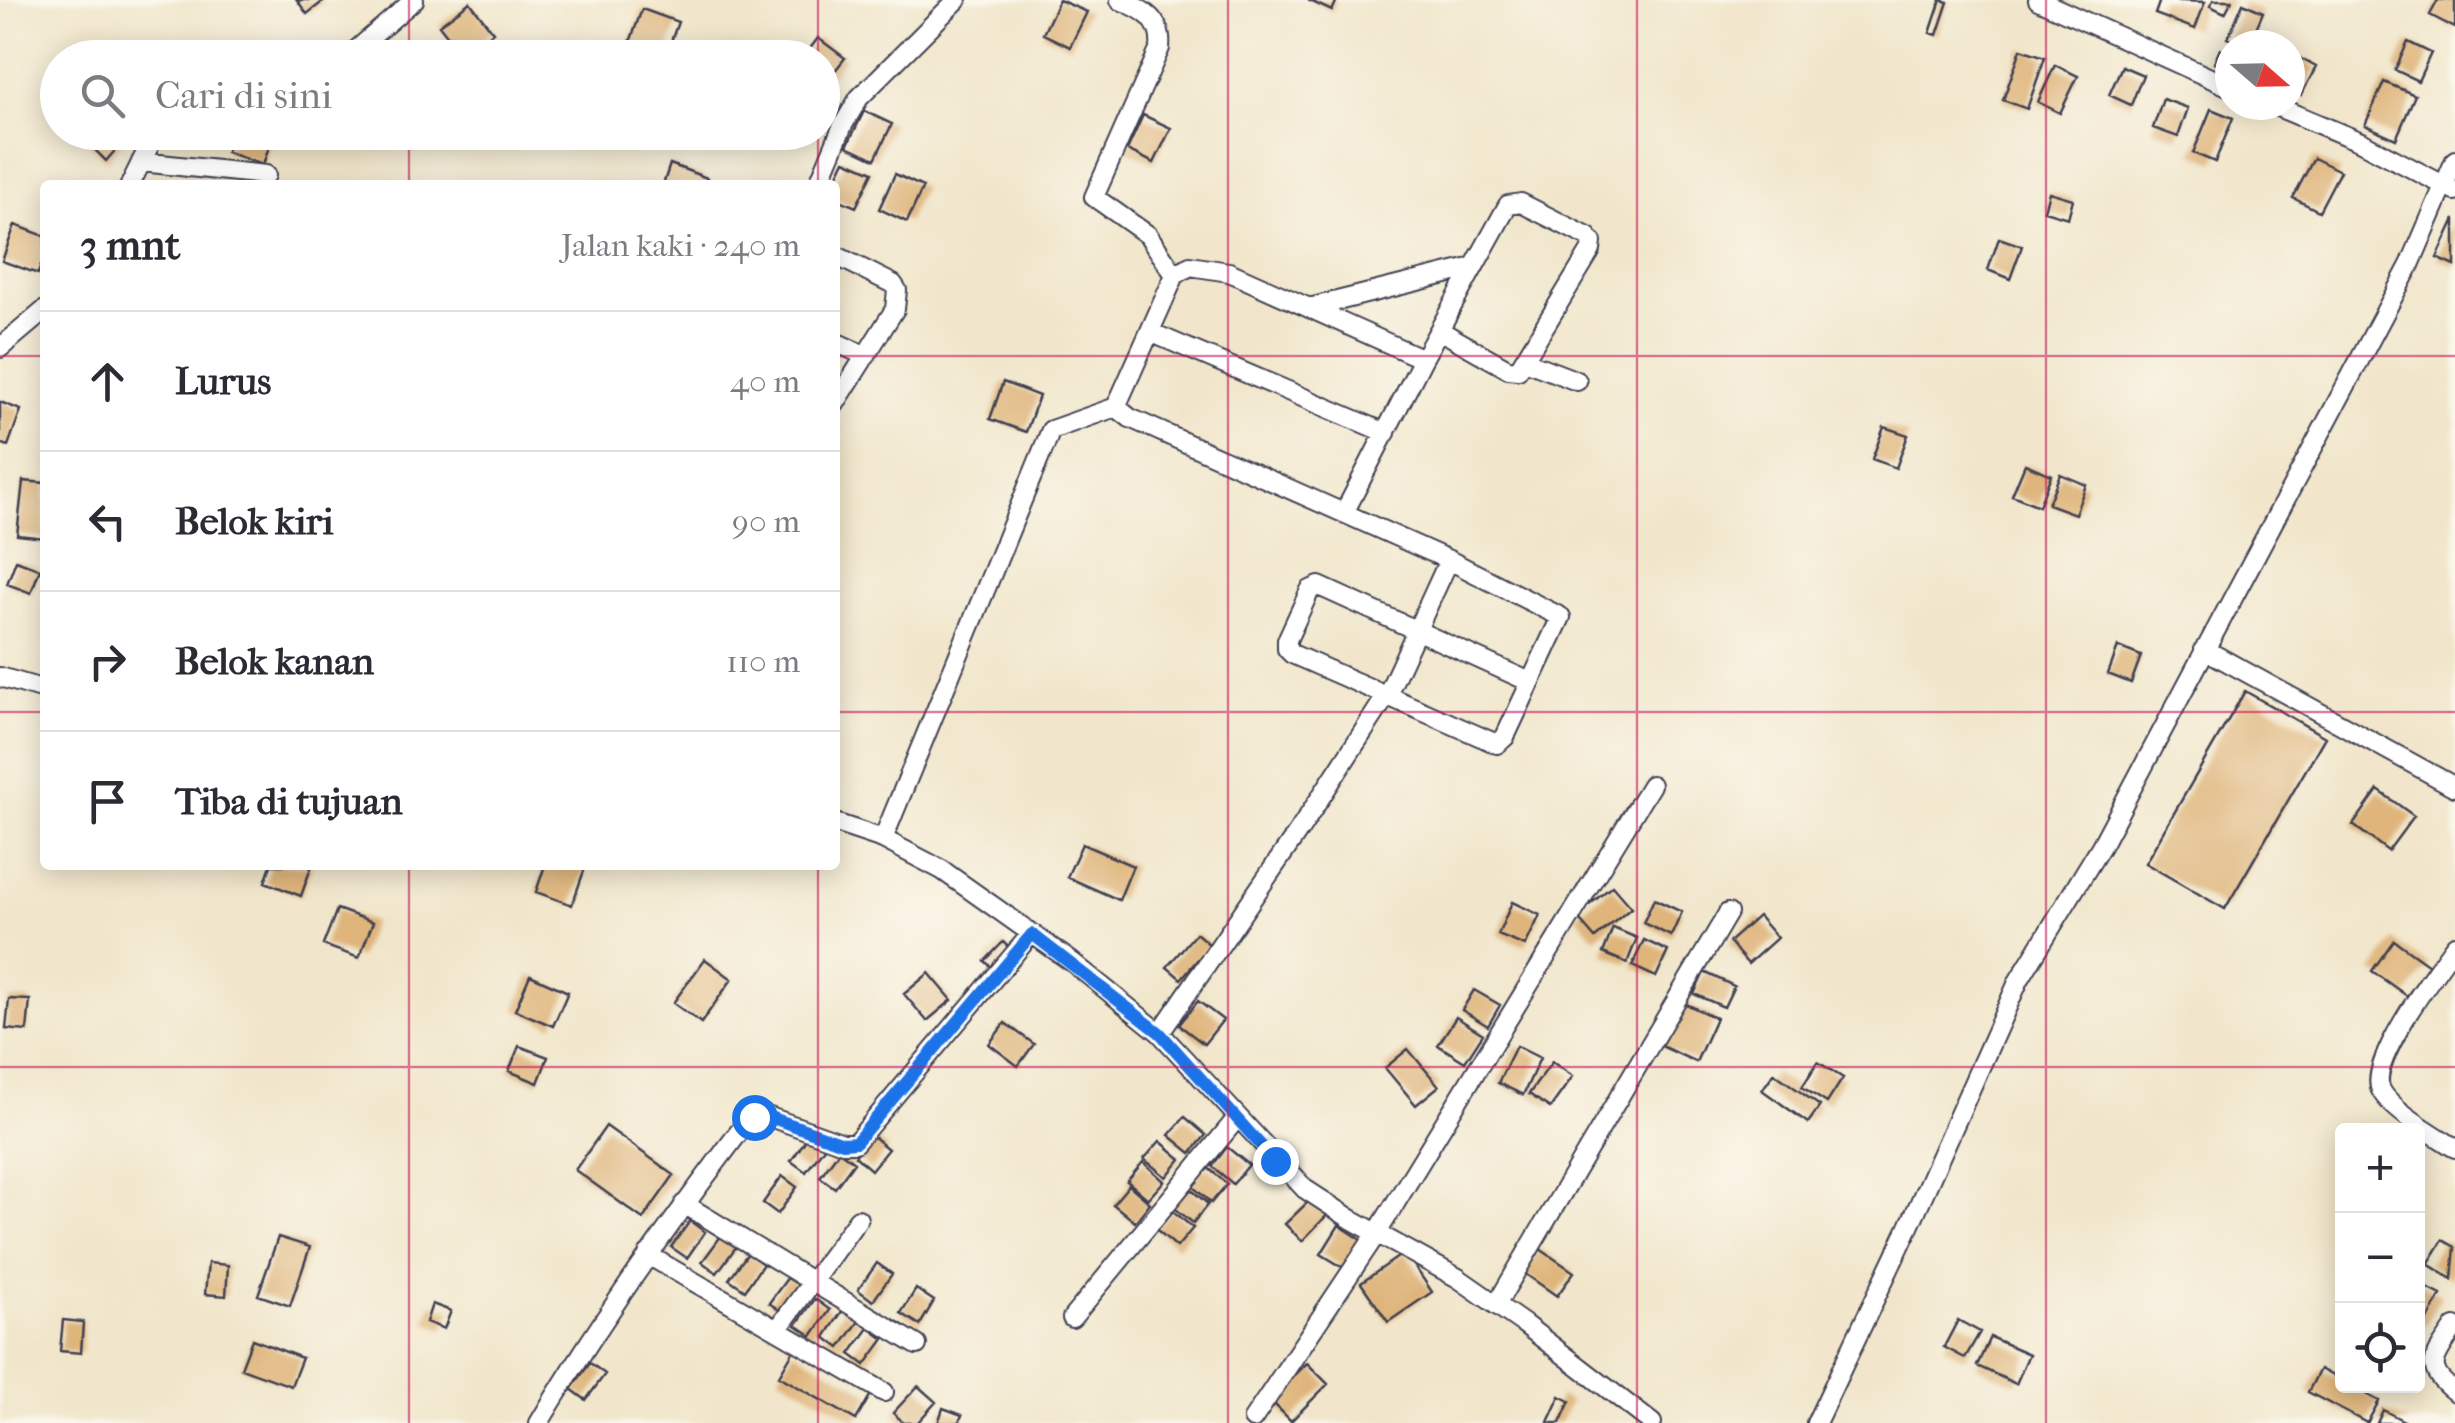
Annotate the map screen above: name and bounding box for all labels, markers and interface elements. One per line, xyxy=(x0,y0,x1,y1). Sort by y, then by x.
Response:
north arrow xyxy=(2215,30,2305,120)
search box xyxy=(40,40,840,150)
icon: search xyxy=(75,68,130,123)
text: Cari di sini xyxy=(155,73,332,118)
text: 3 mnt xyxy=(80,221,180,270)
text: Jalan kaki · 240 m xyxy=(561,227,800,264)
icon: ahead xyxy=(80,354,135,409)
text: Lurus xyxy=(175,359,271,404)
text: 40 m xyxy=(730,363,800,400)
icon: left xyxy=(80,494,135,549)
text: Belok kiri xyxy=(175,499,334,544)
text: 90 m xyxy=(732,503,800,540)
icon: right xyxy=(80,634,135,689)
text: Belok kanan xyxy=(175,639,374,684)
text: 110 m xyxy=(726,643,800,680)
icon: arrive xyxy=(80,774,135,829)
text: Tiba di tujuan xyxy=(175,779,402,824)
route start xyxy=(732,1095,778,1141)
map controls xyxy=(2335,1123,2425,1393)
button: + xyxy=(2335,1123,2425,1213)
route end xyxy=(1253,1139,1299,1185)
button: − xyxy=(2335,1213,2425,1303)
button: locate xyxy=(2335,1303,2425,1393)

